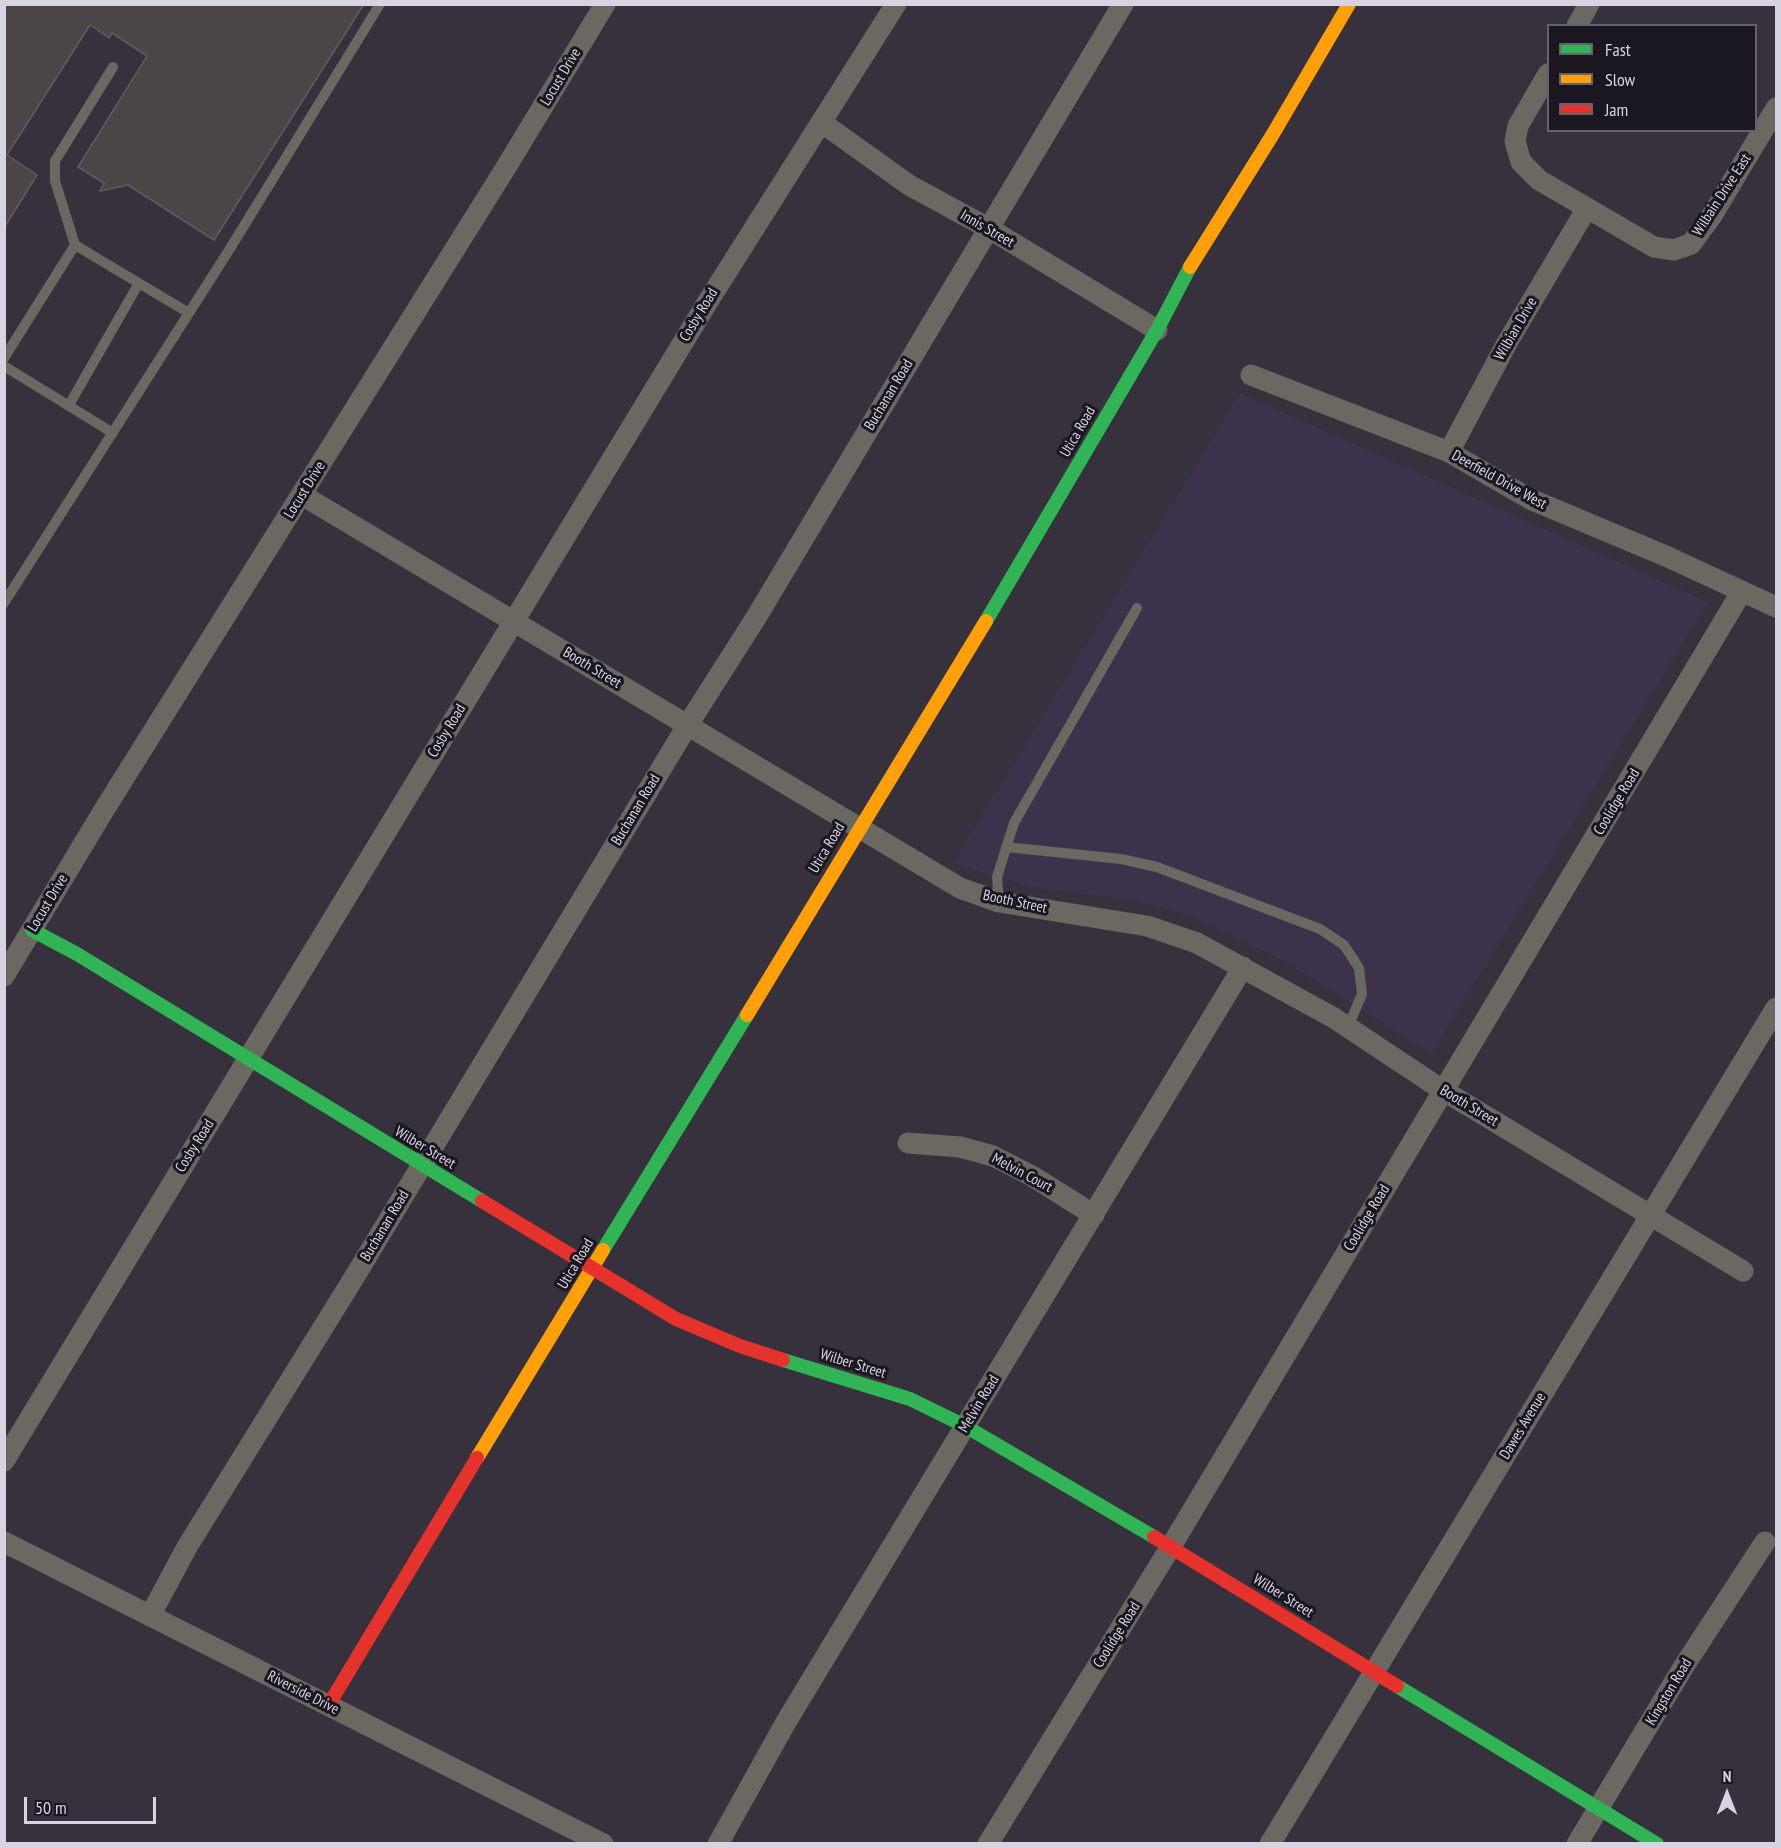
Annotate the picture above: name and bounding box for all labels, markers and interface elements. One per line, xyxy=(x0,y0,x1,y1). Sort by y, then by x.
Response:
legend xyxy=(1547,24,1757,132)
text: Fast xyxy=(1605,38,1631,61)
street label: Locust Drive xyxy=(537,45,585,109)
text: Slow xyxy=(1605,68,1635,91)
text: Jam xyxy=(1605,98,1628,121)
street label: Wilbain Drive East xyxy=(1689,151,1755,239)
street label: Innis Street xyxy=(957,206,1017,252)
street label: Cosby Road xyxy=(676,285,722,345)
street label: Wilbian Drive xyxy=(1491,294,1541,364)
street label: Buchanan Road xyxy=(861,356,917,434)
street label: Utica Road xyxy=(1056,404,1100,460)
street label: Deerfield Drive West xyxy=(1448,447,1550,513)
street label: Locust Drive xyxy=(281,458,329,522)
street label: Booth Street xyxy=(560,644,624,692)
street label: Cosby Road xyxy=(424,701,470,761)
street label: Coolidge Road xyxy=(1590,766,1644,838)
street label: Buchanan Road xyxy=(608,771,664,849)
street label: Utica Road xyxy=(805,820,849,876)
street label: Locust Drive xyxy=(24,871,72,935)
street label: Booth Street xyxy=(981,886,1049,918)
street label: Booth Street xyxy=(1437,1082,1501,1130)
street label: Cosby Road xyxy=(172,1116,218,1176)
street label: Wilber Street xyxy=(391,1123,459,1173)
street label: Melvin Court xyxy=(989,1150,1055,1196)
street label: Coolidge Road xyxy=(1340,1182,1394,1254)
street label: Buchanan Road xyxy=(357,1187,413,1265)
street label: Utica Road xyxy=(554,1236,598,1292)
street label: Wilber Street xyxy=(818,1345,888,1383)
street label: Melvin Road xyxy=(955,1372,1003,1436)
street label: Dawes Avenue xyxy=(1496,1389,1550,1463)
street label: Wilber Street xyxy=(1249,1570,1317,1622)
street label: Coolidge Road xyxy=(1090,1599,1144,1671)
street label: Kingston Road xyxy=(1642,1655,1696,1729)
street label: Riverside Drive xyxy=(264,1667,342,1719)
north arrow xyxy=(1697,1764,1757,1824)
text: N xyxy=(1723,1766,1731,1786)
scale bar xyxy=(27,1785,159,1823)
text: 50 m xyxy=(35,1796,67,1819)

